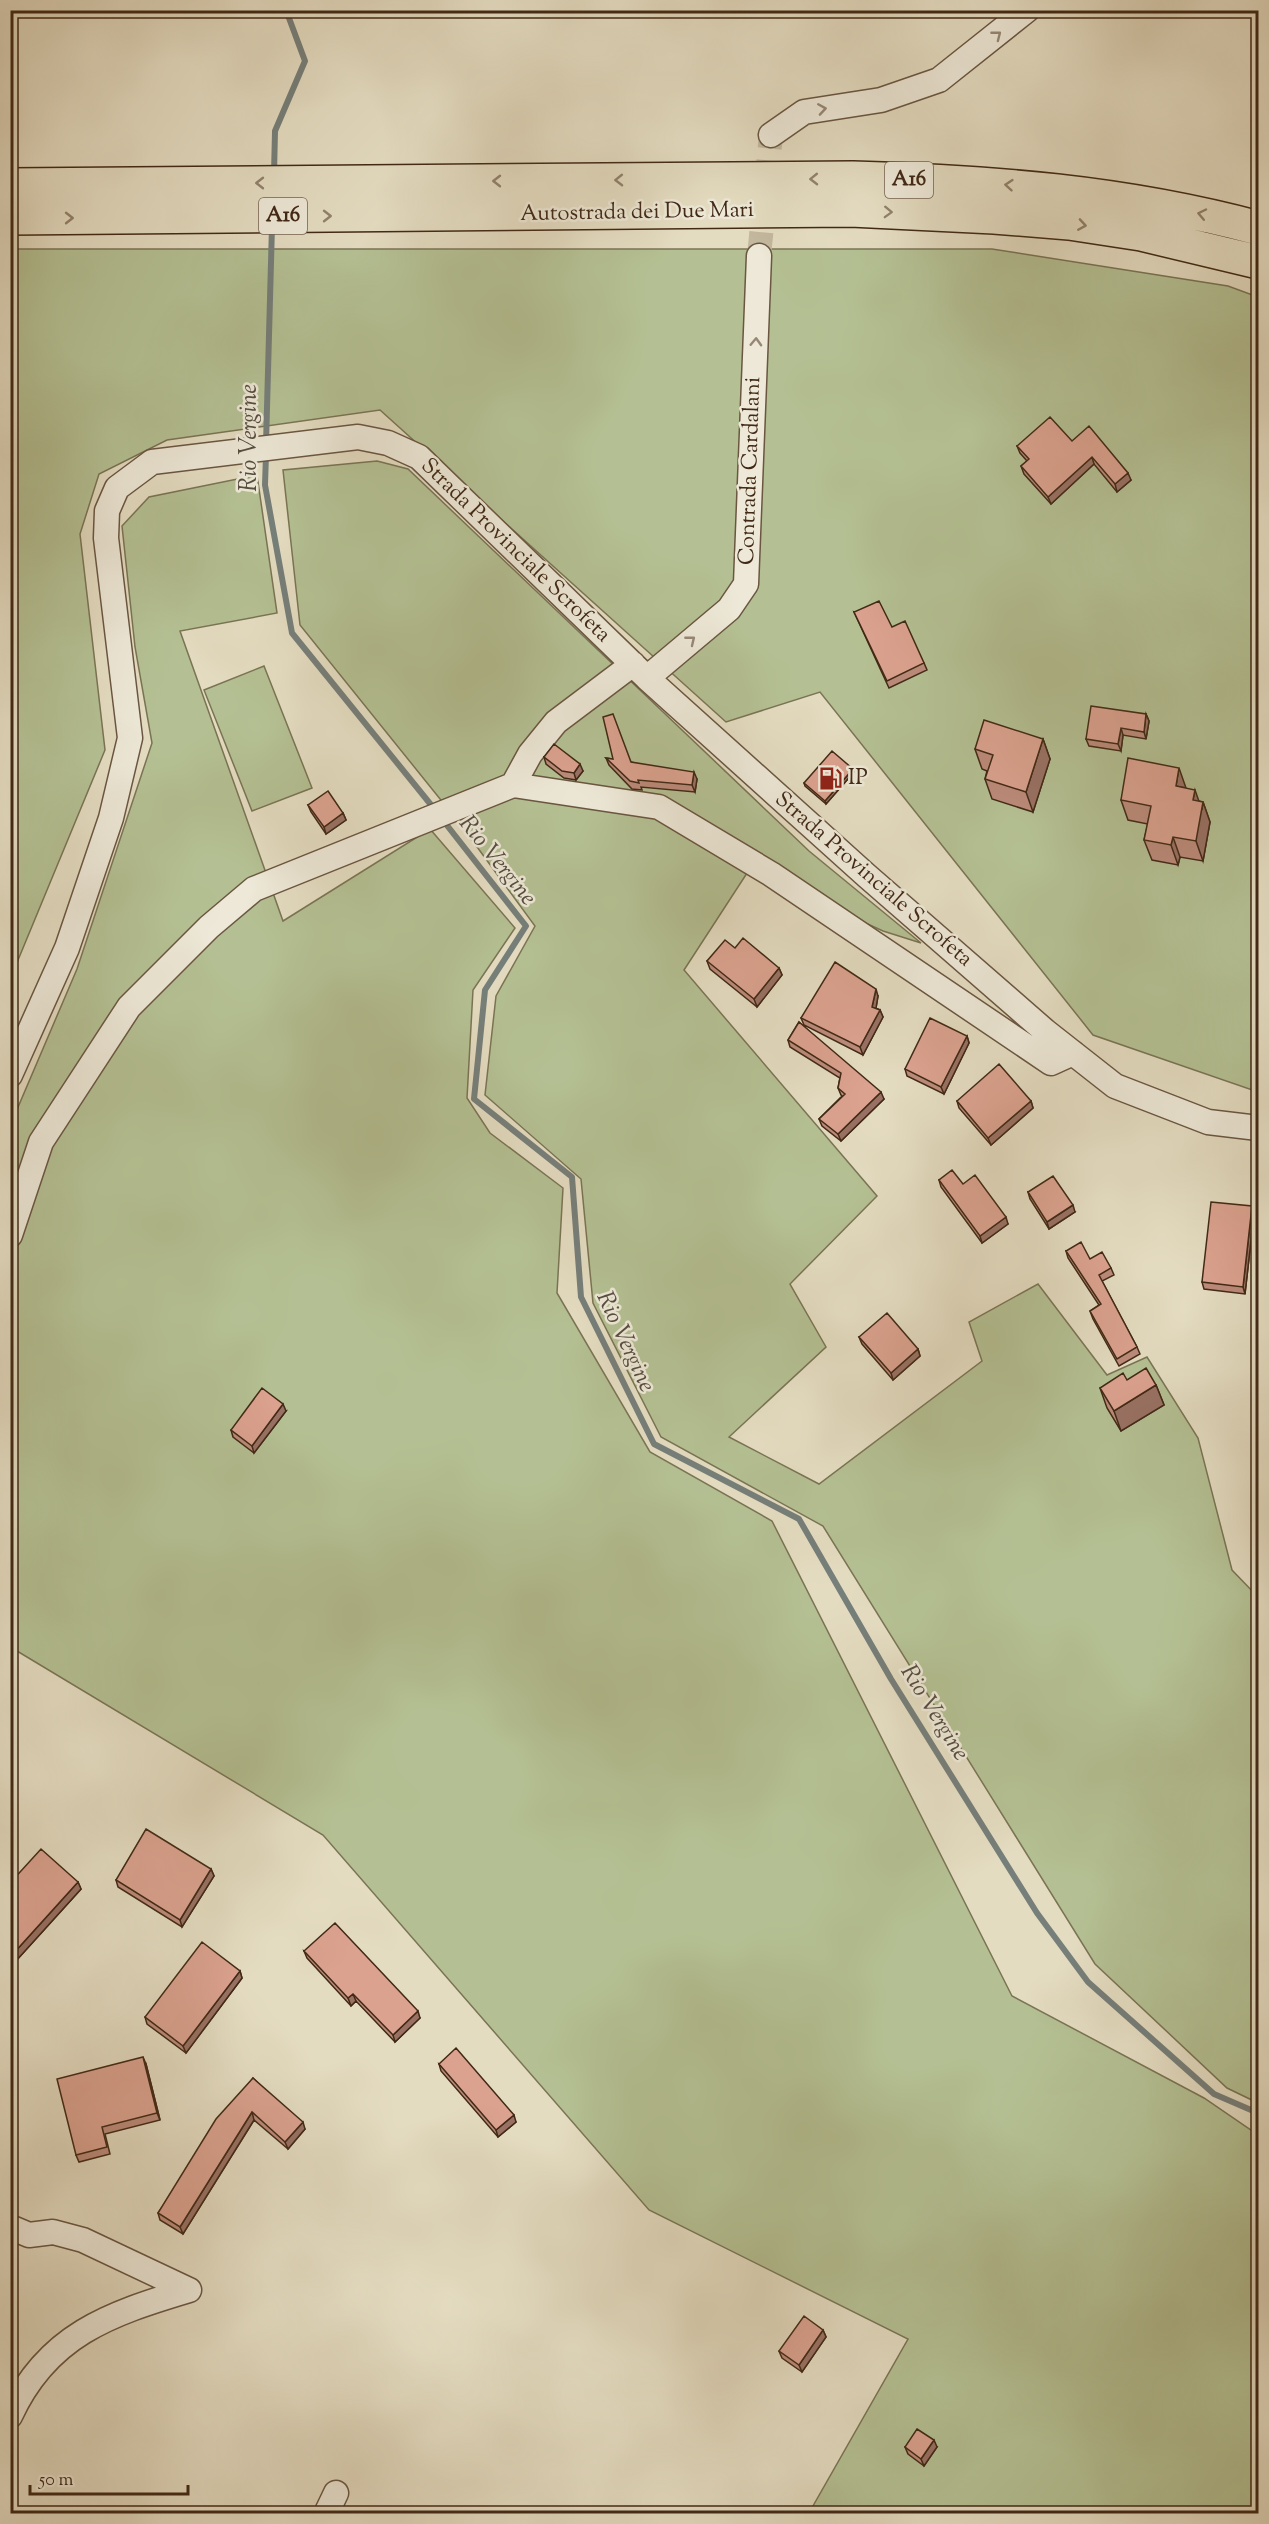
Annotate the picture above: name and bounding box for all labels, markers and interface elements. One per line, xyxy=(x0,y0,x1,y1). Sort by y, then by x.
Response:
one-way arrow xyxy=(990,31,1001,42)
one-way arrow xyxy=(816,103,826,116)
road number: A16 xyxy=(885,162,933,198)
one-way arrow xyxy=(810,173,819,185)
one-way arrow xyxy=(615,174,624,186)
one-way arrow xyxy=(493,175,502,188)
one-way arrow xyxy=(256,177,265,189)
one-way arrow xyxy=(1005,179,1014,192)
street label: Autostrada dei Due Mari xyxy=(520,195,754,231)
road number: A16 xyxy=(259,198,307,234)
one-way arrow xyxy=(883,205,892,218)
one-way arrow xyxy=(1197,208,1207,221)
one-way arrow xyxy=(322,210,331,222)
one-way arrow xyxy=(64,212,73,224)
one-way arrow xyxy=(1078,219,1087,231)
one-way arrow xyxy=(749,338,762,347)
street label: Contrada Cardalani xyxy=(732,376,770,566)
water label: Rio Vergine xyxy=(233,384,267,492)
street label: Strada Provinciale Scrofeta xyxy=(413,451,617,651)
one-way arrow xyxy=(684,636,695,647)
place label: IP xyxy=(848,763,868,795)
fuel station icon: IP xyxy=(817,766,843,792)
street label: Strada Provinciale Scrofeta xyxy=(767,785,979,975)
water label: Rio Vergine xyxy=(450,808,544,914)
water label: Rio Vergine xyxy=(587,1286,663,1398)
water label: Rio Vergine xyxy=(891,1658,977,1768)
scale bar xyxy=(30,2458,188,2496)
text: 50 m xyxy=(38,2468,74,2494)

